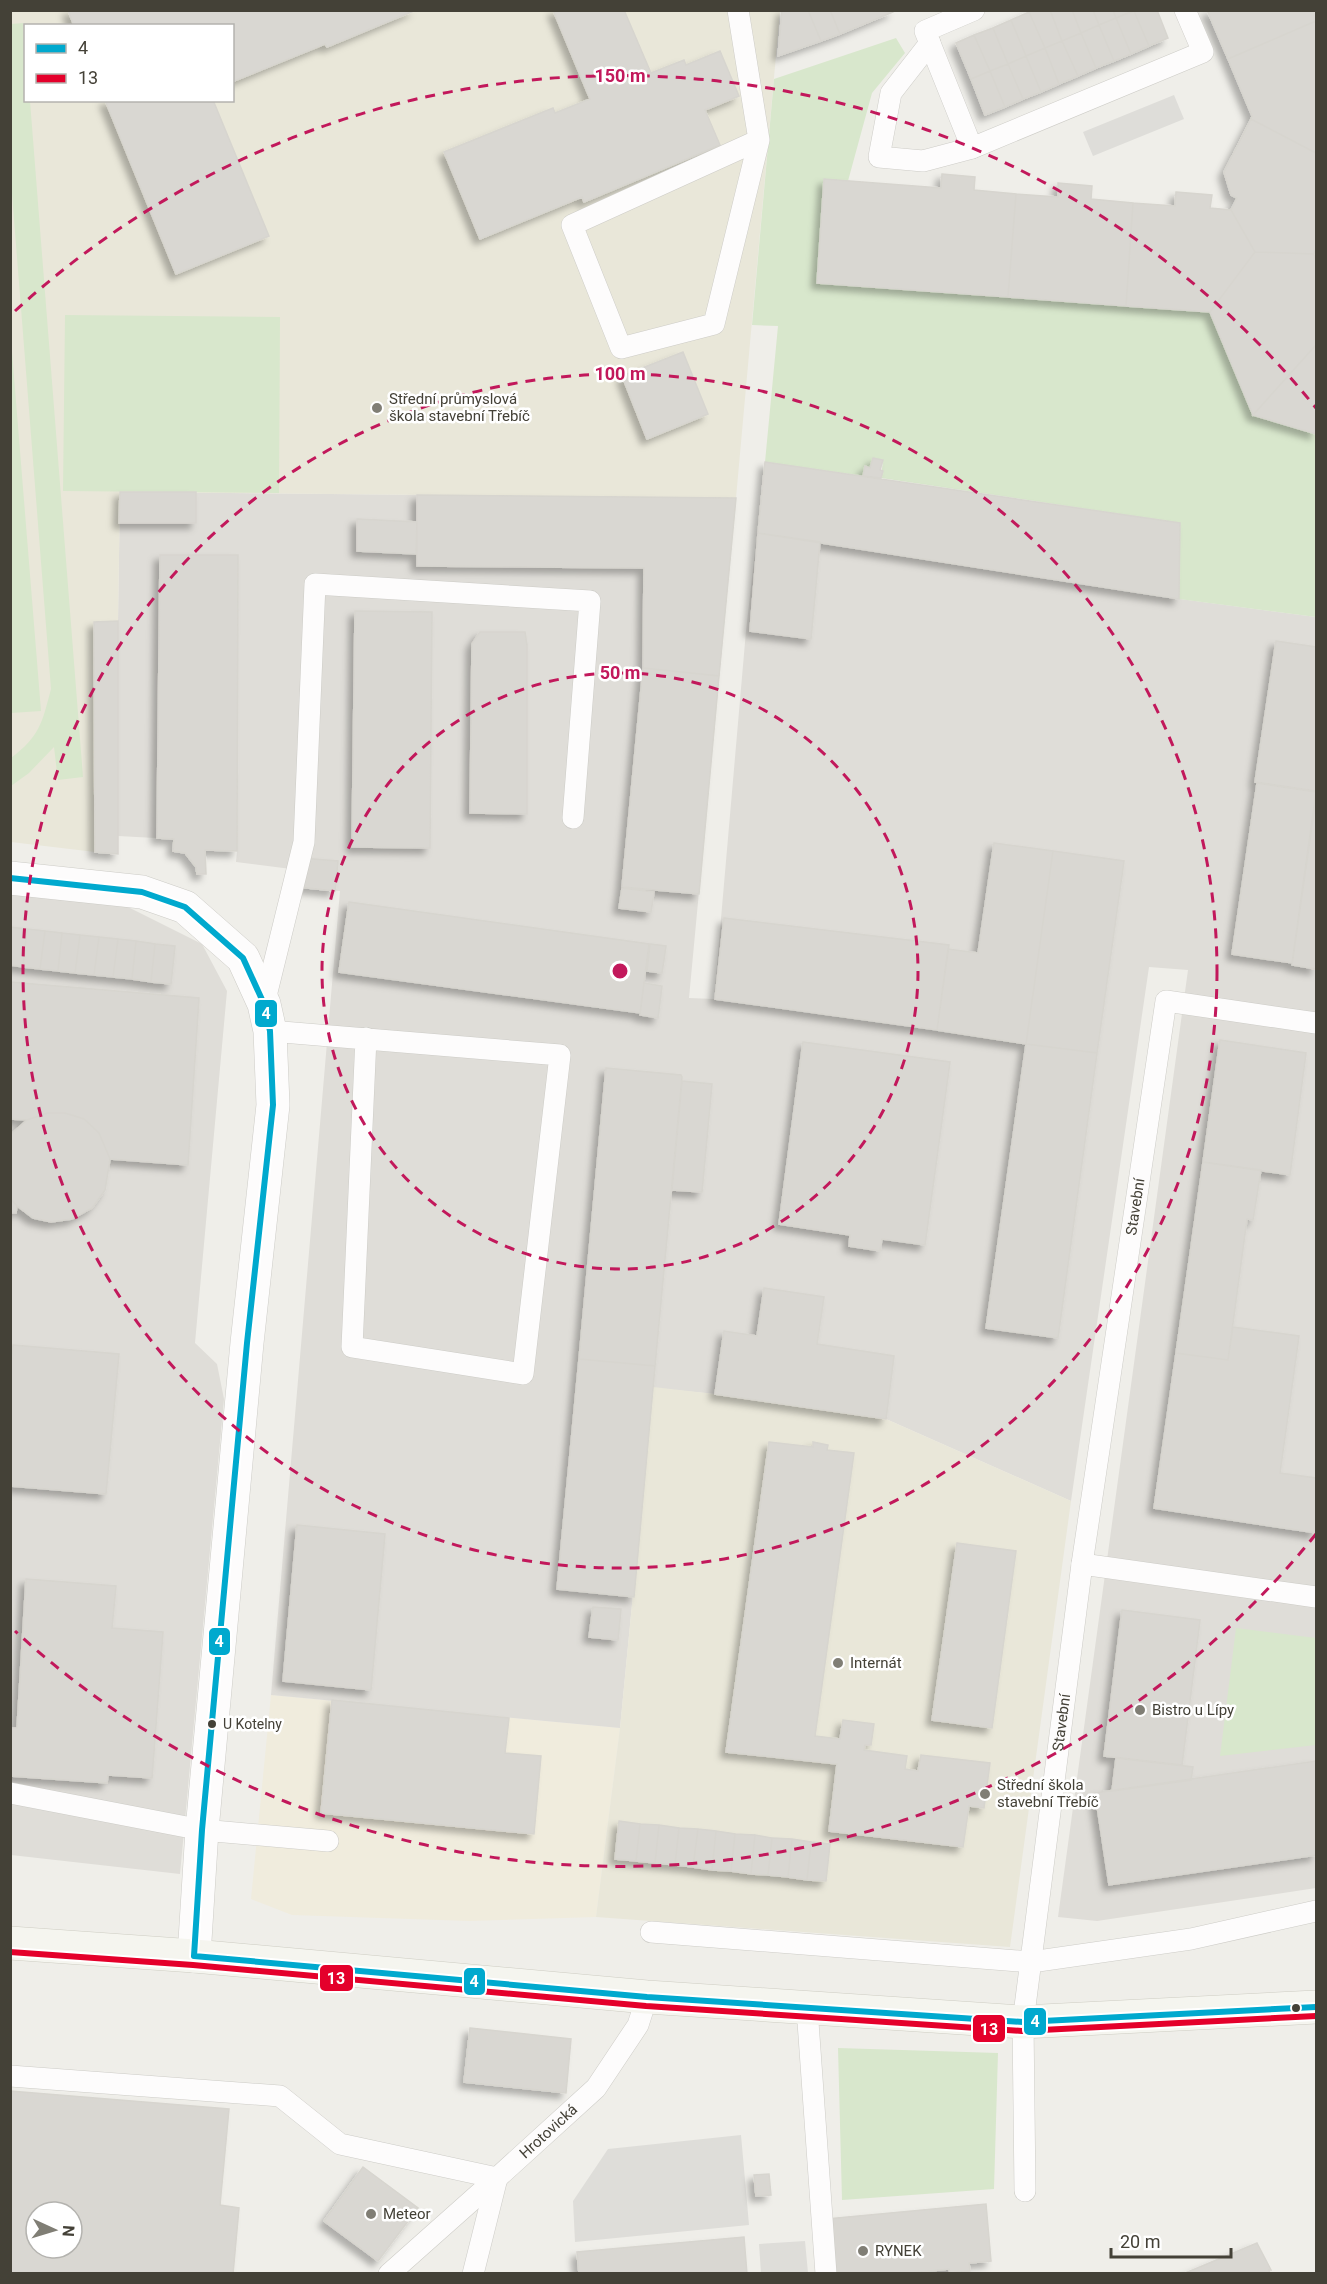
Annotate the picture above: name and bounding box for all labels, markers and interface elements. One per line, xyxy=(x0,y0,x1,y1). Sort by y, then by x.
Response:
legend xyxy=(24,24,234,102)
text: 4 xyxy=(78,37,88,58)
text: 150 m xyxy=(594,65,646,86)
text: 13 xyxy=(78,67,98,88)
text: 100 m xyxy=(594,363,646,384)
place label: Střední průmyslová škola stavební Třebíč xyxy=(389,390,530,425)
marker: Střední průmyslová škola stavební Třebíč xyxy=(370,401,384,415)
text: 50 m xyxy=(600,662,640,683)
centre of rings xyxy=(610,961,630,981)
line badge: 4 xyxy=(254,999,278,1028)
text: 4 xyxy=(261,1004,271,1023)
street label: Stavební xyxy=(1122,1176,1149,1237)
line badge: 4 xyxy=(208,1627,231,1656)
text: 4 xyxy=(214,1632,224,1651)
place label: Internát xyxy=(850,1654,902,1672)
marker: Internát xyxy=(831,1656,845,1670)
street label: Stavební xyxy=(1049,1692,1074,1752)
place label: Bistro u Lípy xyxy=(1152,1701,1234,1719)
marker: Bistro u Lípy xyxy=(1133,1703,1147,1717)
place label: U Kotelny xyxy=(223,1716,282,1732)
marker: U Kotelny xyxy=(206,1718,218,1730)
place label: Střední škola stavební Třebíč xyxy=(997,1776,1099,1811)
marker: Střední škola stavební Třebíč xyxy=(978,1787,992,1801)
line badge: 13 xyxy=(319,1964,354,1992)
line badge: 4 xyxy=(463,1967,486,1996)
text: 13 xyxy=(327,1969,345,1988)
text: 4 xyxy=(469,1972,479,1991)
unlabelled marker xyxy=(1290,2002,1302,2014)
line badge: 4 xyxy=(1023,2007,1047,2036)
text: 4 xyxy=(1030,2012,1040,2031)
line badge: 13 xyxy=(972,2014,1006,2043)
text: 13 xyxy=(980,2020,998,2039)
street label: Hrotovická xyxy=(516,2100,581,2162)
north arrow xyxy=(24,2200,84,2260)
place label: Meteor xyxy=(383,2205,431,2223)
marker: Meteor xyxy=(364,2207,378,2221)
scale bar xyxy=(1111,2221,1231,2259)
text: N xyxy=(59,2225,78,2237)
text: 20 m xyxy=(1120,2231,1160,2252)
place label: RYNEK xyxy=(875,2242,922,2260)
marker: RYNEK xyxy=(856,2244,870,2258)

